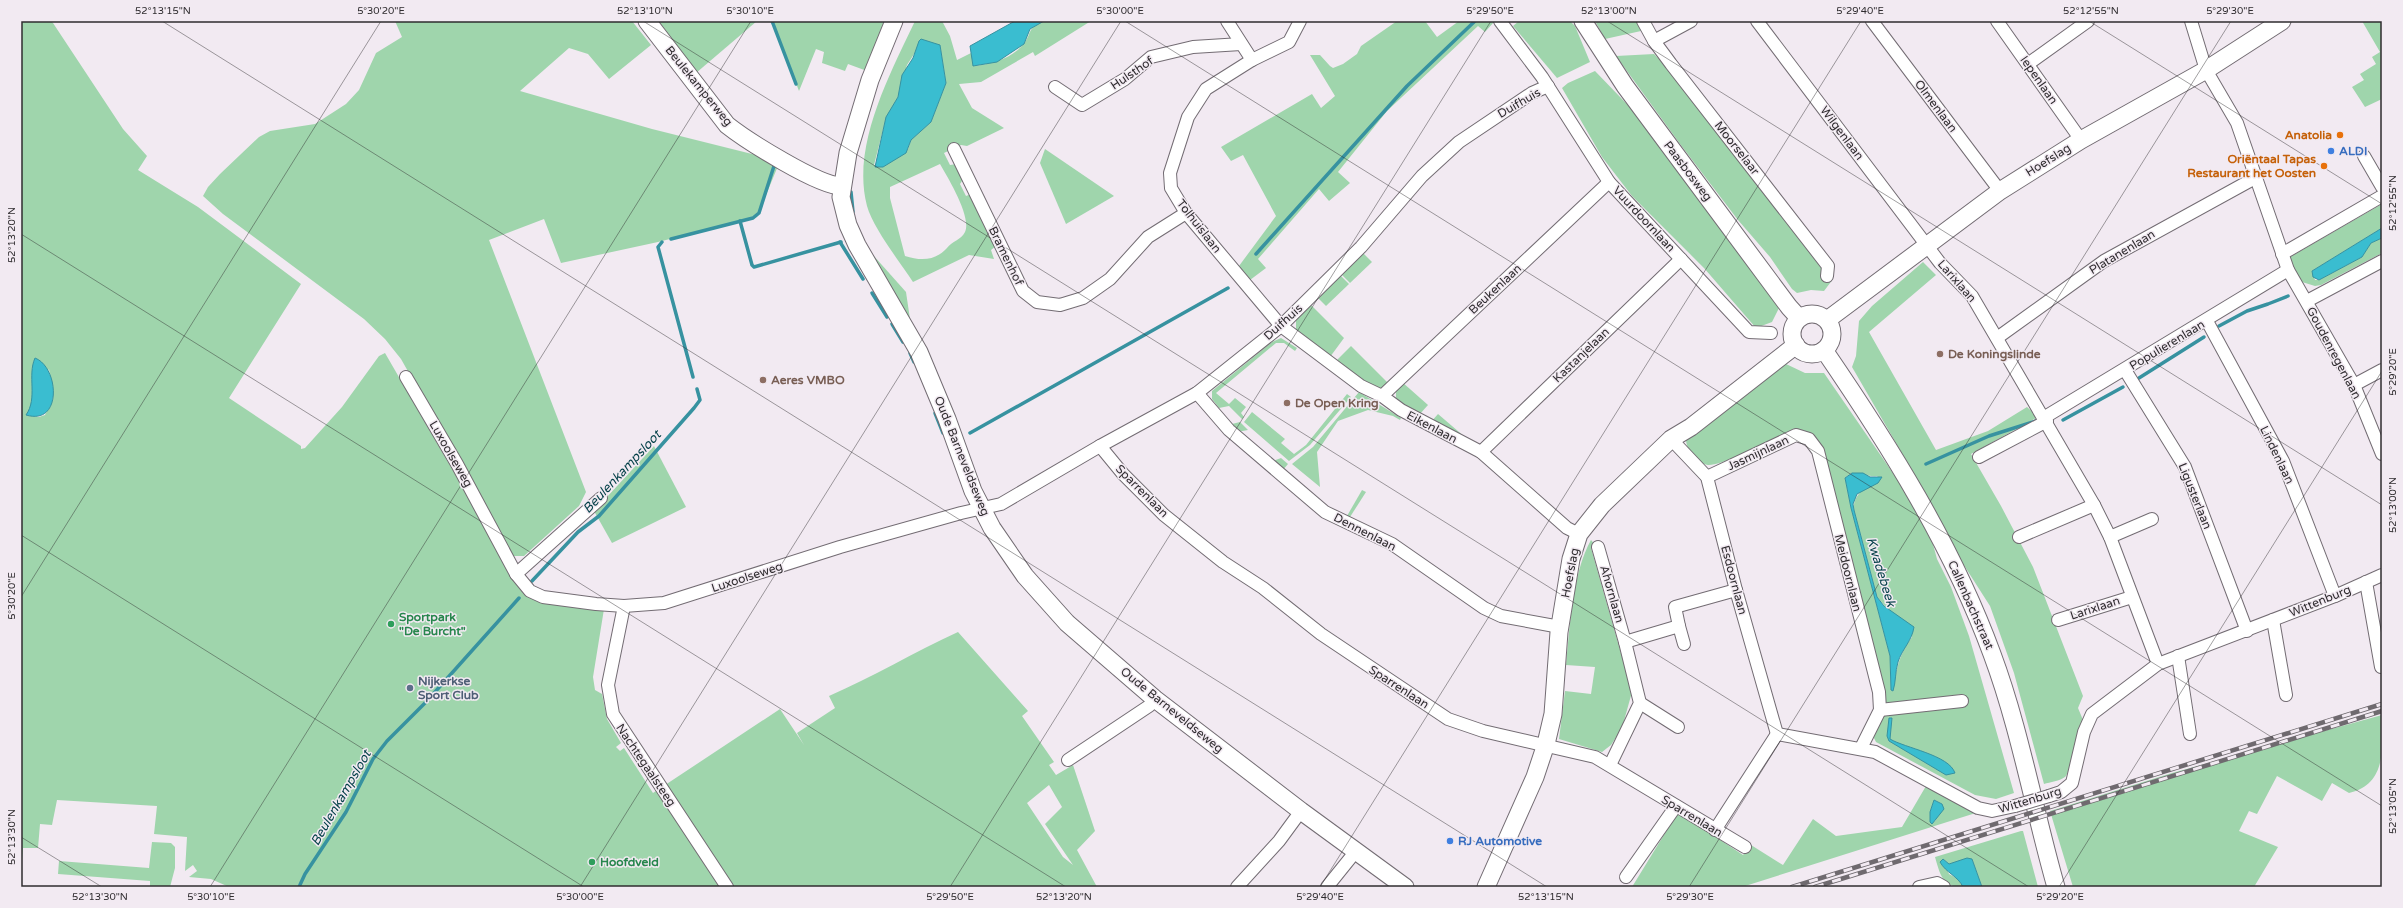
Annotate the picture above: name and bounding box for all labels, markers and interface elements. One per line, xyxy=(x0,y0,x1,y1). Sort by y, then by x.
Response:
text: 52°13'15"N xyxy=(135,5,191,17)
text: 5°30'20"E xyxy=(357,5,405,17)
text: 52°13'10"N xyxy=(617,5,673,17)
text: 5°30'10"E xyxy=(726,5,774,17)
text: 5°30'00"E xyxy=(1096,5,1144,17)
text: 5°29'50"E xyxy=(1466,5,1514,17)
text: 52°13'00"N xyxy=(1581,5,1637,17)
text: 5°29'40"E xyxy=(1836,5,1884,17)
text: 52°12'55"N xyxy=(2063,5,2119,17)
text: 5°29'30"E xyxy=(2206,5,2254,17)
street label: Beulekamperweg xyxy=(662,43,736,129)
street label: Hulsthof xyxy=(1108,53,1156,92)
street label: Iepenlaan xyxy=(2017,53,2061,107)
street label: Olmenlaan xyxy=(1912,77,1960,135)
street label: Duifhuis xyxy=(1495,85,1543,121)
street label: Wilgenlaan xyxy=(1817,103,1867,163)
street label: Moorselaar xyxy=(1712,118,1763,178)
place label: Anatolia xyxy=(2285,128,2332,142)
marker: Anatolia xyxy=(2335,130,2345,140)
street label: Paasbosweg xyxy=(1661,138,1715,204)
street label: Hoefslag xyxy=(2023,141,2073,179)
place label: ALDI xyxy=(2339,144,2367,158)
marker: ALDI xyxy=(2326,146,2336,156)
place label: Oriëntaal Tapas Restaurant het Oosten xyxy=(2187,152,2316,180)
marker: Oriëntaal Tapas Restaurant het Oosten xyxy=(2319,161,2329,171)
text: 52°12'55"N xyxy=(2387,175,2399,231)
street label: Vuurdoornlaan xyxy=(1610,183,1678,255)
street label: Tolhuislaan xyxy=(1174,196,1224,256)
text: 52°13'20"N xyxy=(6,207,18,263)
street label: Bramenhof xyxy=(986,224,1026,288)
street label: Platanenlaan xyxy=(2087,227,2157,277)
street label: Larixlaan xyxy=(1935,257,1979,305)
street label: Beukenlaan xyxy=(1466,261,1524,317)
street label: Duifhuis xyxy=(1261,301,1305,343)
street label: Goudenregenlaan xyxy=(2304,305,2364,401)
street label: Populierenlaan xyxy=(2127,317,2207,373)
street label: Kastanjelaan xyxy=(1550,325,1612,385)
place label: De Koningslinde xyxy=(1948,347,2041,362)
text: 5°29'20"E xyxy=(2387,348,2399,396)
marker: De Koningslinde xyxy=(1935,349,1945,359)
place label: Aeres VMBO xyxy=(771,373,845,387)
marker: Aeres VMBO xyxy=(758,375,768,385)
street label: Oude Barneveldseweg xyxy=(932,394,992,518)
place label: De Open Kring xyxy=(1295,396,1379,411)
marker: De Open Kring xyxy=(1282,398,1292,408)
street label: Eikenlaan xyxy=(1404,408,1460,446)
street label: Luxoolseweg xyxy=(426,418,476,490)
street label: Lindenlaan xyxy=(2257,424,2297,486)
water label: Beulenkampsloot xyxy=(580,426,666,517)
street label: Jasmijnlaan xyxy=(1725,433,1791,473)
street label: Ligusterlaan xyxy=(2175,461,2215,531)
street label: Sparrenlaan xyxy=(1113,462,1171,520)
text: 52°13'00"N xyxy=(2387,477,2399,533)
street label: Dennenlaan xyxy=(1331,510,1399,554)
street label: Meidoornlaan xyxy=(1832,533,1864,613)
water label: Kwadebeek xyxy=(1863,535,1899,610)
street label: Esdoornlaan xyxy=(1718,544,1750,616)
street label: Hoefslag xyxy=(1558,547,1582,599)
street label: Callenbachstraat xyxy=(1945,558,1997,652)
street label: Luxoolseweg xyxy=(710,559,784,595)
street label: Ahornlaan xyxy=(1597,564,1627,624)
text: 5°30'20"E xyxy=(6,572,18,620)
street label: Wittenburg xyxy=(2287,582,2353,620)
street label: Larixlaan xyxy=(2068,593,2122,623)
place label: Sportpark "De Burcht" xyxy=(399,610,466,638)
marker: Sportpark "De Burcht" xyxy=(386,619,396,629)
street label: Sparrenlaan xyxy=(1366,662,1432,712)
street label: Oude Barneveldseweg xyxy=(1118,664,1226,756)
place label: Nijkerkse Sport Club xyxy=(418,674,479,703)
marker: Nijkerkse Sport Club xyxy=(405,683,415,693)
street label: Nachtegaalsteeg xyxy=(613,721,679,809)
water label: Beulenkampsloot xyxy=(307,746,376,848)
text: 52°13'05"N xyxy=(2387,778,2399,834)
street label: Wittenburg xyxy=(1997,784,2063,816)
street label: Sparrenlaan xyxy=(1659,792,1725,840)
text: 52°13'30"N xyxy=(6,809,18,865)
place label: RJ Automotive xyxy=(1458,834,1542,848)
marker: RJ Automotive xyxy=(1445,836,1455,846)
place label: Hoofdveld xyxy=(600,855,659,869)
marker: Hoofdveld xyxy=(587,857,597,867)
text: 52°13'30"N xyxy=(72,891,128,903)
text: 5°30'10"E xyxy=(187,891,235,903)
text: 5°30'00"E xyxy=(556,891,604,903)
text: 5°29'50"E xyxy=(926,891,974,903)
text: 52°13'20"N xyxy=(1036,891,1092,903)
text: 5°29'40"E xyxy=(1296,891,1344,903)
text: 52°13'15"N xyxy=(1518,891,1574,903)
text: 5°29'30"E xyxy=(1666,891,1714,903)
text: 5°29'20"E xyxy=(2036,891,2084,903)

